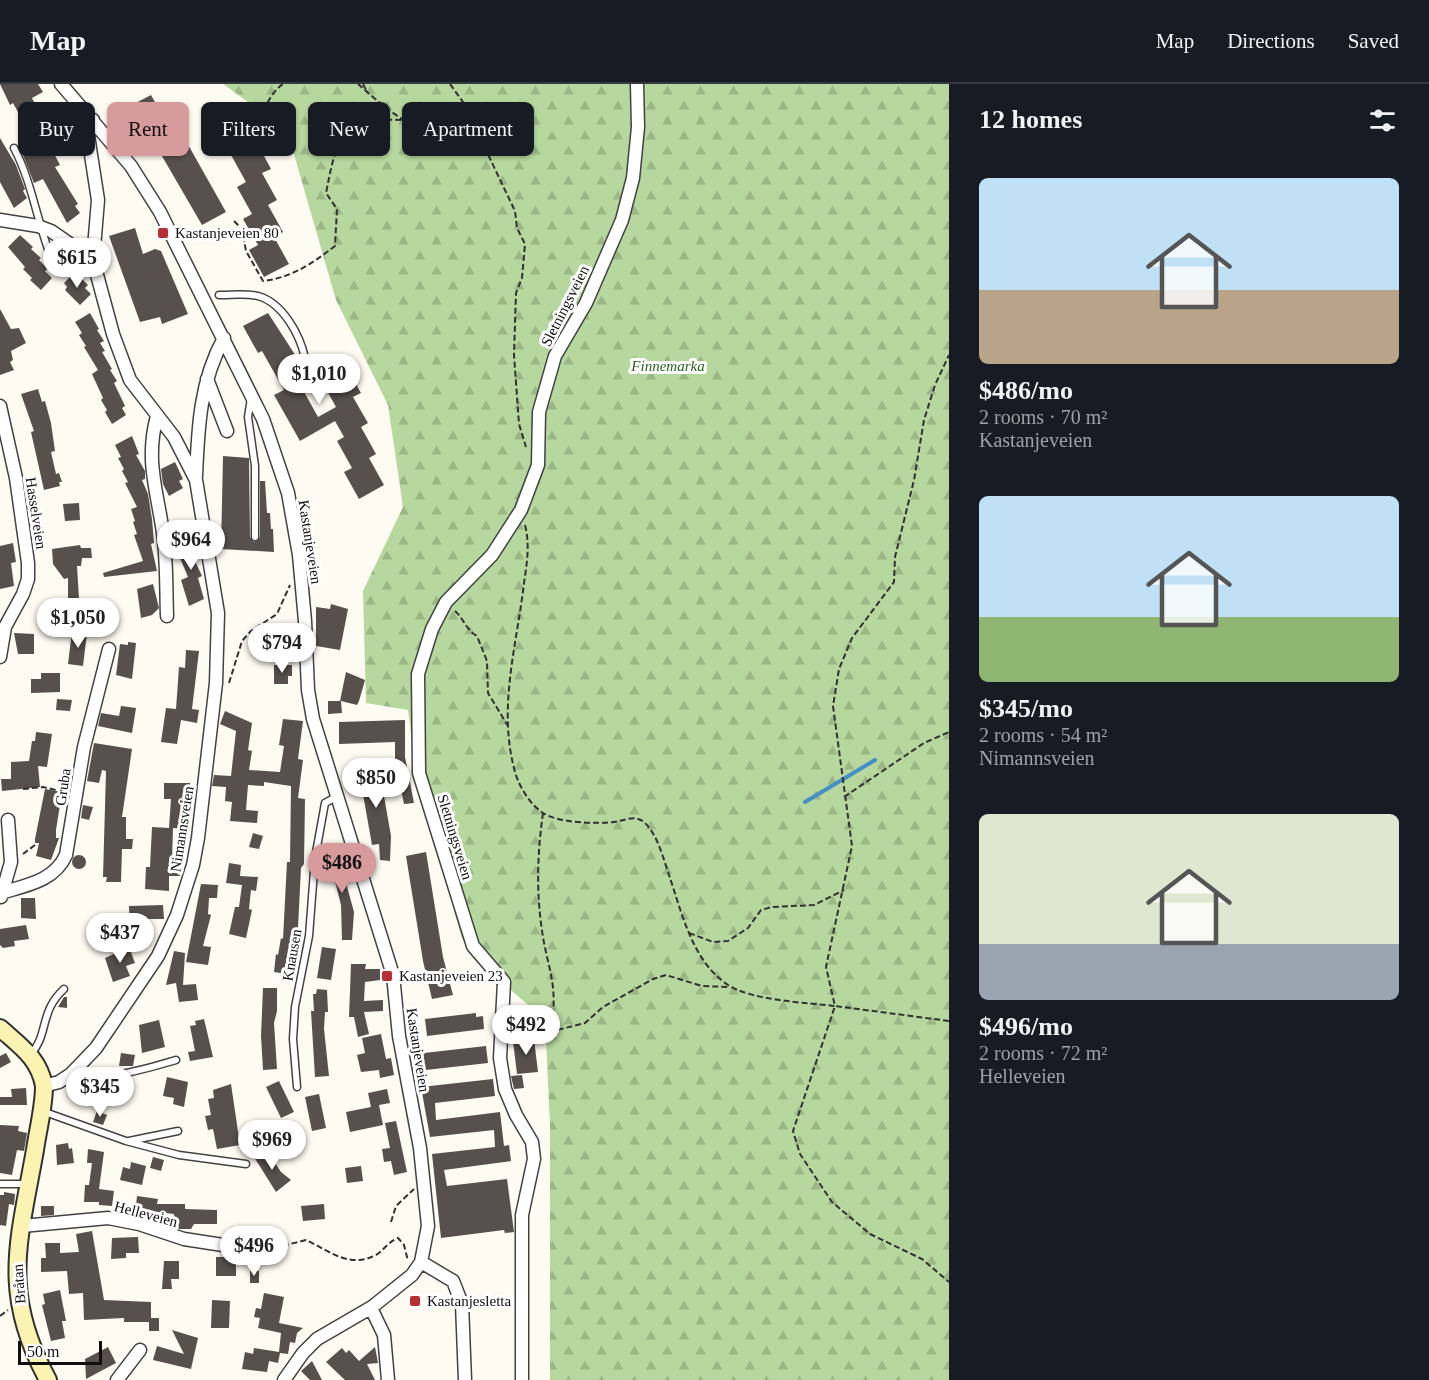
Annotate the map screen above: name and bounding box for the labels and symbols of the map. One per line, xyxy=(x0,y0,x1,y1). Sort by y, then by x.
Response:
place label: Kastanjeveien 80 xyxy=(175,225,279,241)
marker: Kastanjeveien 80 xyxy=(156,226,170,240)
pin: $615 xyxy=(41,238,113,289)
street label: Sletningsveien xyxy=(538,263,592,349)
pin: $1,010 xyxy=(270,354,368,405)
park label: Finnemarka xyxy=(630,358,705,374)
street label: Hasselveien xyxy=(22,476,50,551)
street label: Kastanjeveien xyxy=(295,499,325,586)
pin: $964 xyxy=(155,520,227,571)
pin: $1,050 xyxy=(29,598,127,649)
pin: $794 xyxy=(246,623,318,674)
pin: $850 xyxy=(340,758,412,809)
street label: Gruba xyxy=(52,767,74,807)
street label: Nimannsveien xyxy=(167,784,197,873)
street label: Sletningsveien xyxy=(434,792,476,882)
pin: $486 xyxy=(306,843,378,894)
pin: $437 xyxy=(84,913,156,964)
street label: Knausen xyxy=(280,927,305,982)
place label: Kastanjeveien 23 xyxy=(399,968,503,984)
marker: Kastanjeveien 23 xyxy=(380,969,394,983)
pin: $492 xyxy=(490,1005,562,1056)
street label: Kastanjeveien xyxy=(403,1007,433,1094)
pin: $345 xyxy=(64,1067,136,1118)
pin: $969 xyxy=(236,1120,308,1171)
street label: Helleveien xyxy=(113,1198,180,1230)
pin: $496 xyxy=(218,1226,290,1277)
street label: Bråtan xyxy=(10,1263,28,1305)
place label: Kastanjesletta xyxy=(427,1293,511,1309)
marker: Kastanjesletta xyxy=(408,1294,422,1308)
scale bar xyxy=(18,1338,102,1366)

